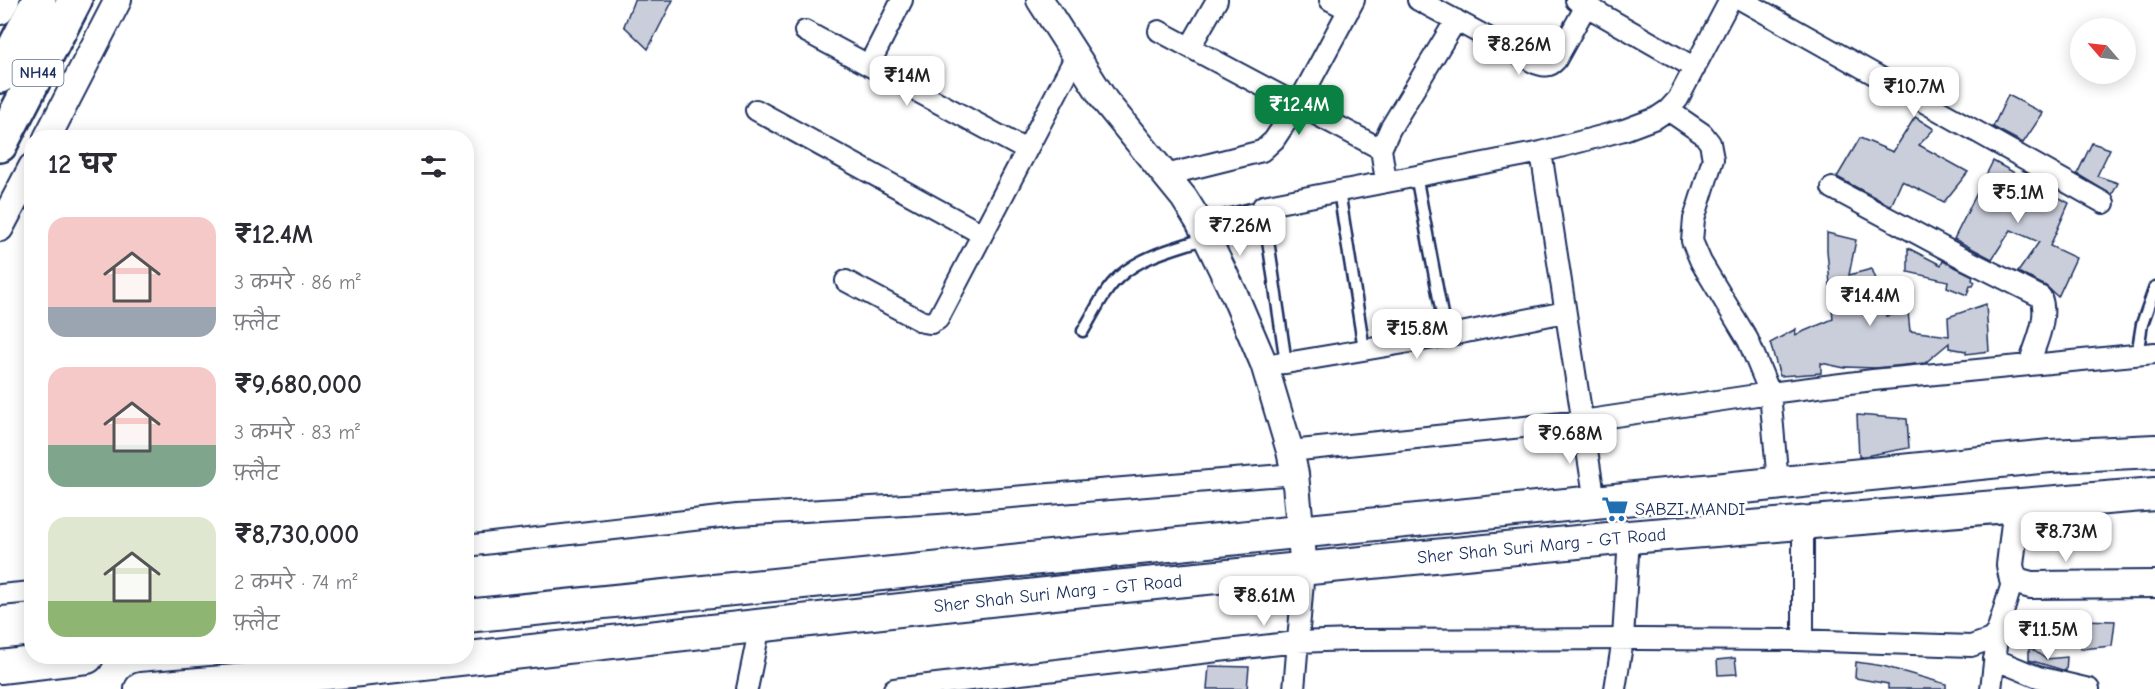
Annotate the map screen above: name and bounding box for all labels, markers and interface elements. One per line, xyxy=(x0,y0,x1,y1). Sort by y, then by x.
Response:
north arrow xyxy=(2070,18,2136,84)
map controls xyxy=(2070,18,2136,84)
pin: ₹8.26M xyxy=(1470,25,1568,76)
text: ₹8.26M xyxy=(1487,33,1551,56)
pin: ₹14M xyxy=(871,56,943,107)
road number: NH44 xyxy=(12,60,63,86)
text: ₹14M xyxy=(884,64,930,87)
pin: ₹10.7M xyxy=(1865,67,1963,118)
text: ₹10.7M xyxy=(1883,75,1945,98)
pin: ₹12.4M xyxy=(1250,85,1348,136)
text: ₹12.4M xyxy=(1269,93,1329,116)
text: 12 घर xyxy=(48,150,115,180)
icon: filters xyxy=(417,150,450,183)
pin: ₹5.1M xyxy=(1976,173,2060,224)
text: ₹5.1M xyxy=(1992,181,2044,204)
pin: ₹7.26M xyxy=(1191,206,1289,257)
text: ₹7.26M xyxy=(1209,214,1271,237)
text: ₹12.4M xyxy=(234,220,313,250)
icon: home xyxy=(96,241,168,313)
text: 3 कमरे · 86 m² xyxy=(234,271,361,294)
pin: ₹14.4M xyxy=(1821,276,1919,327)
text: ₹14.4M xyxy=(1840,284,1900,307)
pin: ₹15.8M xyxy=(1368,309,1466,360)
text: फ़्लैट xyxy=(234,312,280,335)
text: ₹15.8M xyxy=(1386,317,1448,340)
text: ₹9,680,000 xyxy=(234,370,362,400)
icon: home xyxy=(96,391,168,463)
pin: ₹9.68M xyxy=(1521,414,1619,465)
text: 3 कमरे · 83 m² xyxy=(234,421,360,444)
text: ₹9.68M xyxy=(1538,422,1602,445)
text: फ़्लैट xyxy=(234,462,280,485)
supermarket icon: SABZI MANDI xyxy=(1600,494,1630,524)
place label: SABZI MANDI xyxy=(1635,499,1745,520)
pin: ₹8.73M xyxy=(2017,512,2115,563)
text: ₹8,730,000 xyxy=(234,520,359,550)
text: ₹8.73M xyxy=(2035,520,2097,543)
street label: Sher Shah Suri Marg - GT Road xyxy=(1416,524,1667,568)
icon: home xyxy=(96,541,168,613)
street label: Sher Shah Suri Marg - GT Road xyxy=(933,570,1183,617)
text: 2 कमरे · 74 m² xyxy=(234,571,357,594)
pin: ₹8.61M xyxy=(1215,576,1313,627)
text: ₹8.61M xyxy=(1233,584,1295,607)
pin: ₹11.5M xyxy=(1999,610,2097,661)
text: फ़्लैट xyxy=(234,612,280,635)
text: ₹11.5M xyxy=(2018,618,2078,641)

